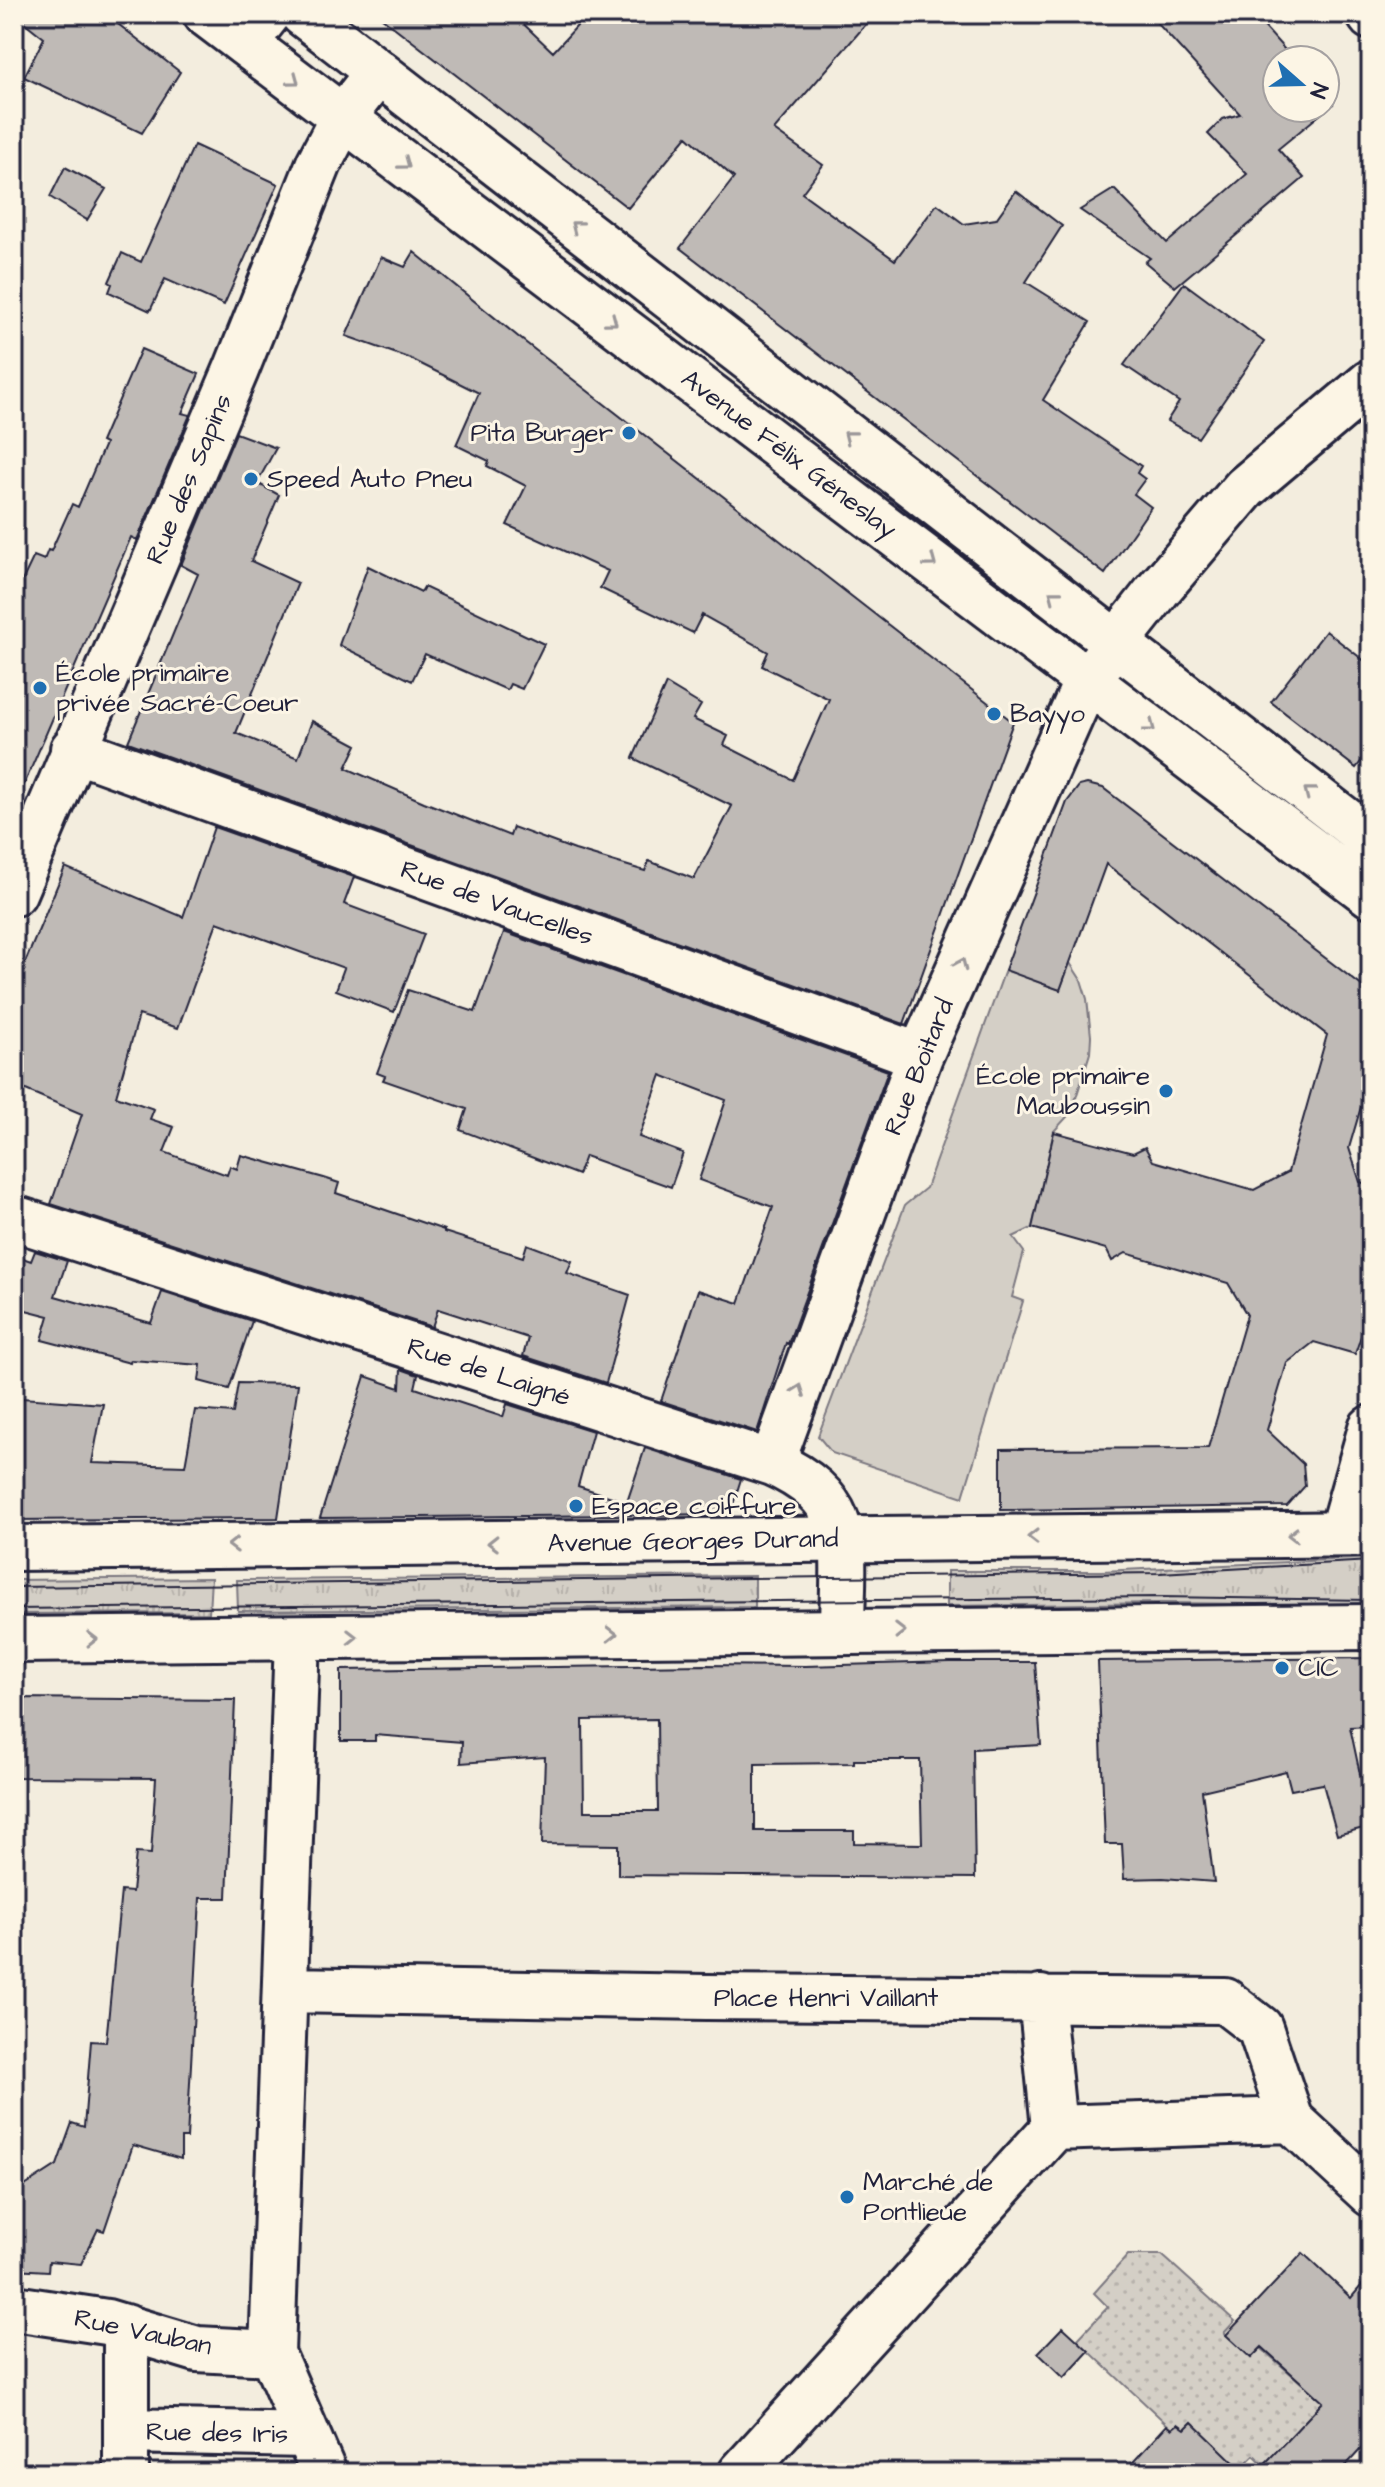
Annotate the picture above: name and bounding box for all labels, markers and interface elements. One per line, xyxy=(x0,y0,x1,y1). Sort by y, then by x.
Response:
north arrow xyxy=(1261,44,1341,124)
one-way arrow xyxy=(285,71,300,85)
text: N xyxy=(1301,79,1335,102)
one-way arrow xyxy=(396,154,411,169)
one-way arrow xyxy=(570,221,585,235)
one-way arrow xyxy=(604,311,618,325)
street label: Avenue Félix Géneslay xyxy=(673,361,904,549)
street label: Rue des Sapins xyxy=(137,388,241,570)
place label: Pita Burger xyxy=(470,415,613,453)
marker: Pita Burger xyxy=(620,424,638,442)
one-way arrow xyxy=(843,432,858,446)
place label: Speed Auto Pneu xyxy=(267,461,472,497)
marker: Speed Auto Pneu xyxy=(242,470,260,488)
one-way arrow xyxy=(923,553,937,567)
one-way arrow xyxy=(1049,590,1064,605)
place label: École primaire privée Sacré-Coeur xyxy=(56,655,298,721)
marker: École primaire privée Sacré-Coeur xyxy=(31,679,49,697)
place label: Bayyo xyxy=(1010,696,1085,734)
marker: Bayyo xyxy=(985,705,1003,723)
one-way arrow xyxy=(1141,718,1155,732)
one-way arrow xyxy=(1304,787,1318,802)
street label: Rue de Vaucelles xyxy=(396,851,598,955)
one-way arrow xyxy=(952,957,968,972)
street label: Rue Boitard xyxy=(875,993,963,1141)
place label: École primaire Mauboussin xyxy=(976,1058,1150,1124)
marker: École primaire Mauboussin xyxy=(1157,1082,1175,1100)
street label: Rue de Laigné xyxy=(402,1329,575,1417)
one-way arrow xyxy=(789,1384,806,1398)
place label: Espace coiffure xyxy=(592,1488,797,1524)
marker: Espace coiffure xyxy=(567,1497,585,1515)
street label: Avenue Georges Durand xyxy=(547,1520,839,1564)
one-way arrow xyxy=(1286,1526,1299,1543)
one-way arrow xyxy=(1026,1528,1039,1546)
one-way arrow xyxy=(486,1534,499,1552)
one-way arrow xyxy=(226,1536,239,1554)
one-way arrow xyxy=(894,1623,907,1640)
one-way arrow xyxy=(606,1626,619,1643)
one-way arrow xyxy=(346,1628,359,1646)
one-way arrow xyxy=(86,1631,99,1648)
place label: CIC xyxy=(1298,1650,1339,1686)
marker: CIC xyxy=(1273,1659,1291,1677)
street label: Place Henri Vaillant xyxy=(714,1980,939,2016)
place label: Marché de Pontlieue xyxy=(863,2164,993,2230)
marker: Marché de Pontlieue xyxy=(838,2188,856,2206)
street label: Rue Vauban xyxy=(71,2300,215,2364)
street label: Rue des Iris xyxy=(146,2414,288,2452)

